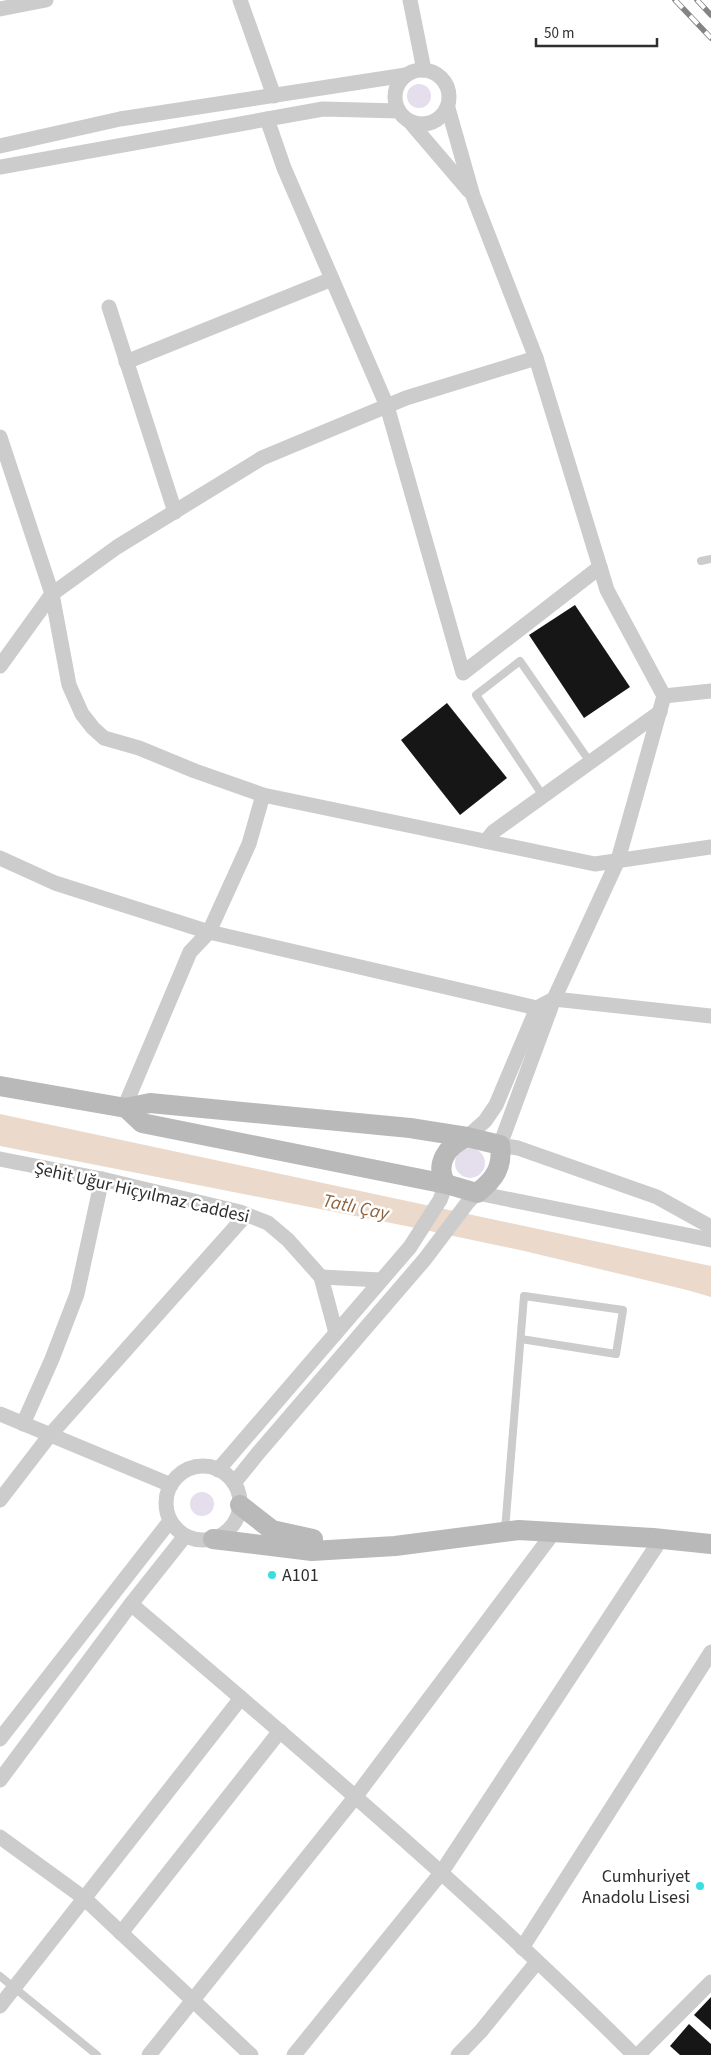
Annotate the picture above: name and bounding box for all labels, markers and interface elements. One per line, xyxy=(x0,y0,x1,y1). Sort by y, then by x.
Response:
scale bar xyxy=(536,15,657,47)
text: 50 m xyxy=(544,23,574,44)
street label: Şehit Uğur Hiçyılmaz Caddesi xyxy=(32,1156,252,1229)
water label: Tatlı Çay xyxy=(320,1187,393,1228)
place label: A101 xyxy=(282,1563,319,1588)
marker: A101 xyxy=(266,1569,278,1581)
place label: Cumhuriyet Anadolu Lisesi xyxy=(582,1864,690,1910)
marker: Cumhuriyet Anadolu Lisesi xyxy=(694,1880,706,1892)

